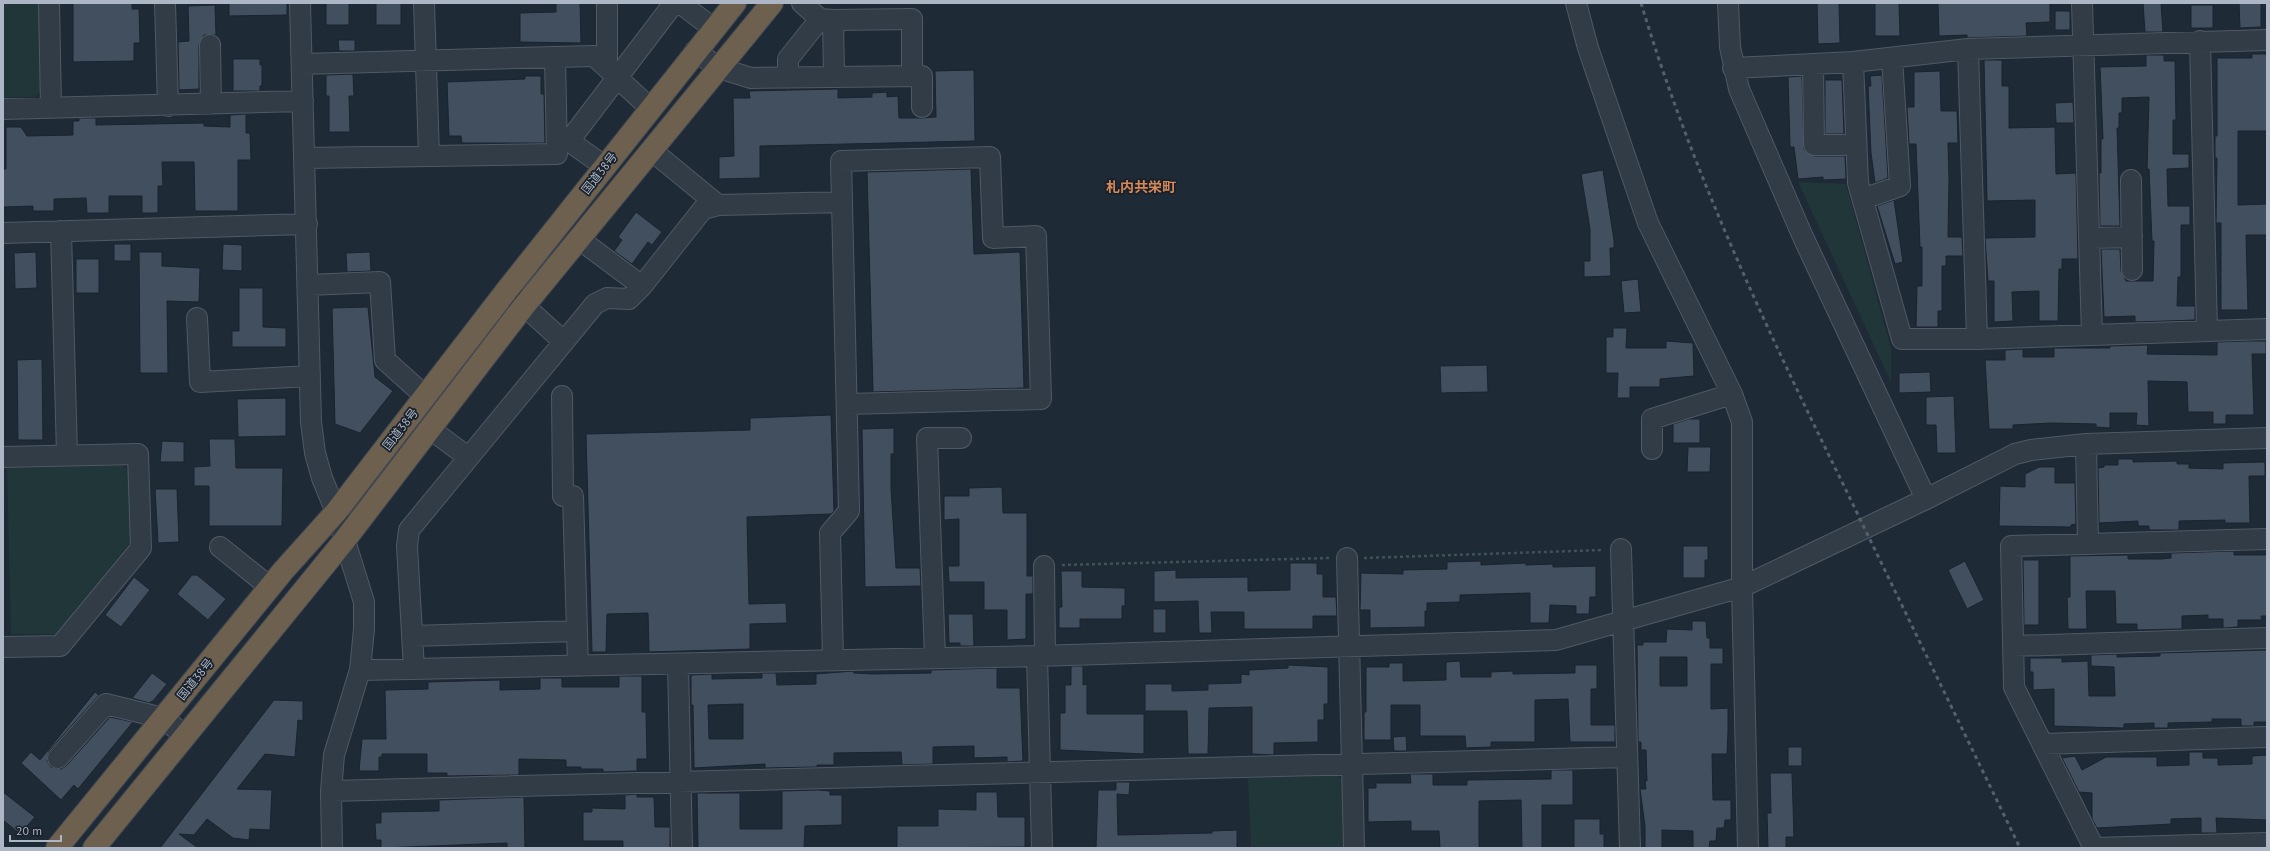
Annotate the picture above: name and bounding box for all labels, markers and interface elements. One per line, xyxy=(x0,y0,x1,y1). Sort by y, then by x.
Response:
street label: 国道38号 xyxy=(578,149,620,197)
district label: 札内共栄町 xyxy=(1106,178,1176,196)
street label: 国道38号 xyxy=(379,405,421,453)
street label: 国道38号 xyxy=(174,655,216,703)
scale bar xyxy=(10,817,61,843)
text: 20 m xyxy=(16,823,42,838)

